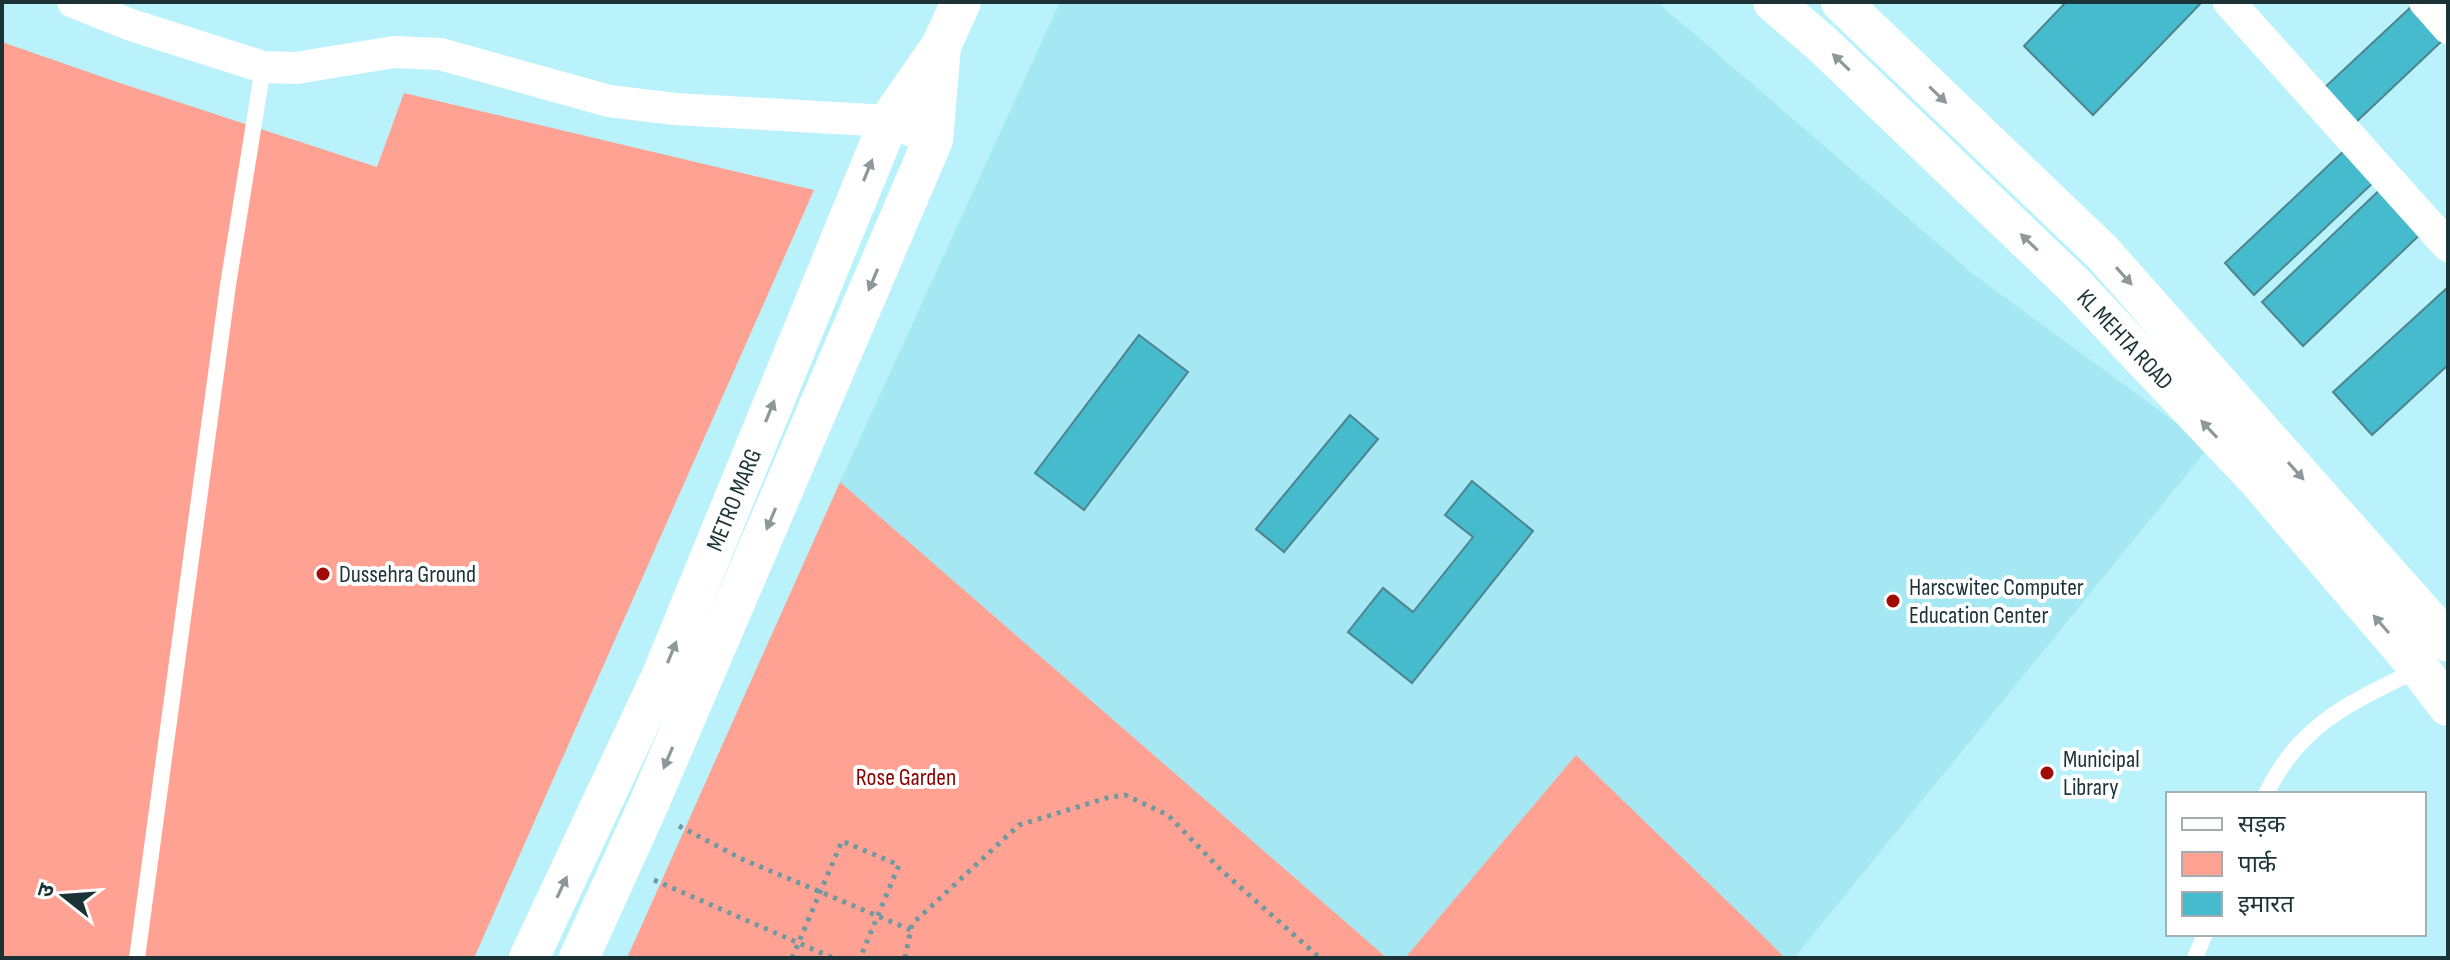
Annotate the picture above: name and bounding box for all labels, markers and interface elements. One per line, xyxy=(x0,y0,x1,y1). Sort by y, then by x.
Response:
one-way arrow xyxy=(1832,53,1851,71)
one-way arrow xyxy=(1928,85,1947,103)
one-way arrow xyxy=(862,158,875,182)
one-way arrow xyxy=(2019,233,2038,251)
one-way arrow xyxy=(2114,267,2132,286)
one-way arrow xyxy=(867,268,880,292)
street label: KL MEHTA ROAD xyxy=(2071,283,2180,396)
one-way arrow xyxy=(764,399,777,423)
one-way arrow xyxy=(2201,419,2219,438)
street label: METRO MARG xyxy=(700,444,768,555)
one-way arrow xyxy=(2287,461,2305,480)
one-way arrow xyxy=(764,507,777,531)
place label: Dussehra Ground xyxy=(339,560,476,589)
marker: Dussehra Ground xyxy=(314,565,332,583)
place label: Harscwitec Computer Education Center xyxy=(1909,573,2084,630)
marker: Harscwitec Computer Education Center xyxy=(1884,592,1902,610)
one-way arrow xyxy=(2373,614,2390,634)
one-way arrow xyxy=(665,640,678,663)
place label: Municipal Library xyxy=(2063,745,2140,802)
one-way arrow xyxy=(662,746,675,770)
park label: Rose Garden xyxy=(856,763,956,792)
marker: Municipal Library xyxy=(2038,764,2056,782)
legend xyxy=(2166,792,2426,936)
text: सड़क xyxy=(2238,810,2286,839)
text: पार्क xyxy=(2238,850,2277,879)
north arrow xyxy=(24,856,104,936)
one-way arrow xyxy=(555,875,568,899)
text: उ xyxy=(32,879,61,901)
text: इमारत xyxy=(2238,890,2295,919)

